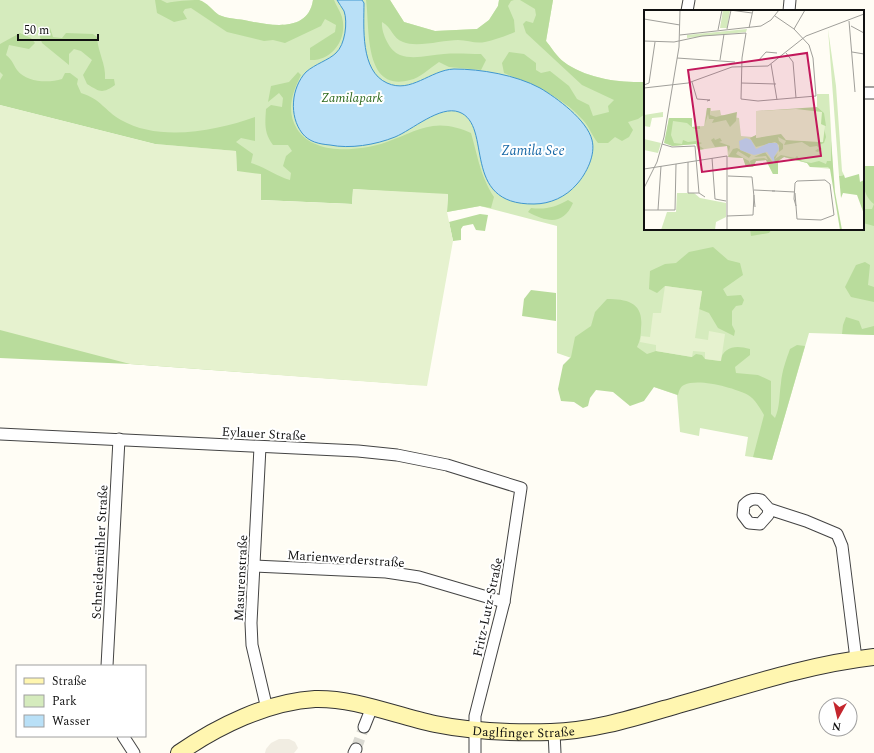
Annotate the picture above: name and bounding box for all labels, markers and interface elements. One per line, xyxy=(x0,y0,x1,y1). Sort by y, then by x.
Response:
inset map xyxy=(644,10,864,230)
scale bar xyxy=(18,16,98,42)
text: 50 m xyxy=(24,21,49,40)
park label: Zamilapark xyxy=(321,88,383,108)
water label: Zamila See xyxy=(501,140,565,161)
street label: Eylauer Straße xyxy=(221,422,307,446)
street label: Schneidemühler Straße xyxy=(86,484,114,620)
street label: Masurenstraße xyxy=(229,534,253,622)
street label: Marienwerderstraße xyxy=(287,545,405,573)
street label: Fritz-Lutz-Straße xyxy=(468,556,508,659)
legend xyxy=(16,665,146,737)
text: Straße xyxy=(52,672,87,691)
text: Park xyxy=(52,692,77,711)
north arrow xyxy=(818,697,858,737)
text: Wasser xyxy=(52,712,90,731)
text: N xyxy=(831,717,842,735)
street label: Daglfinger Straße xyxy=(471,721,576,743)

